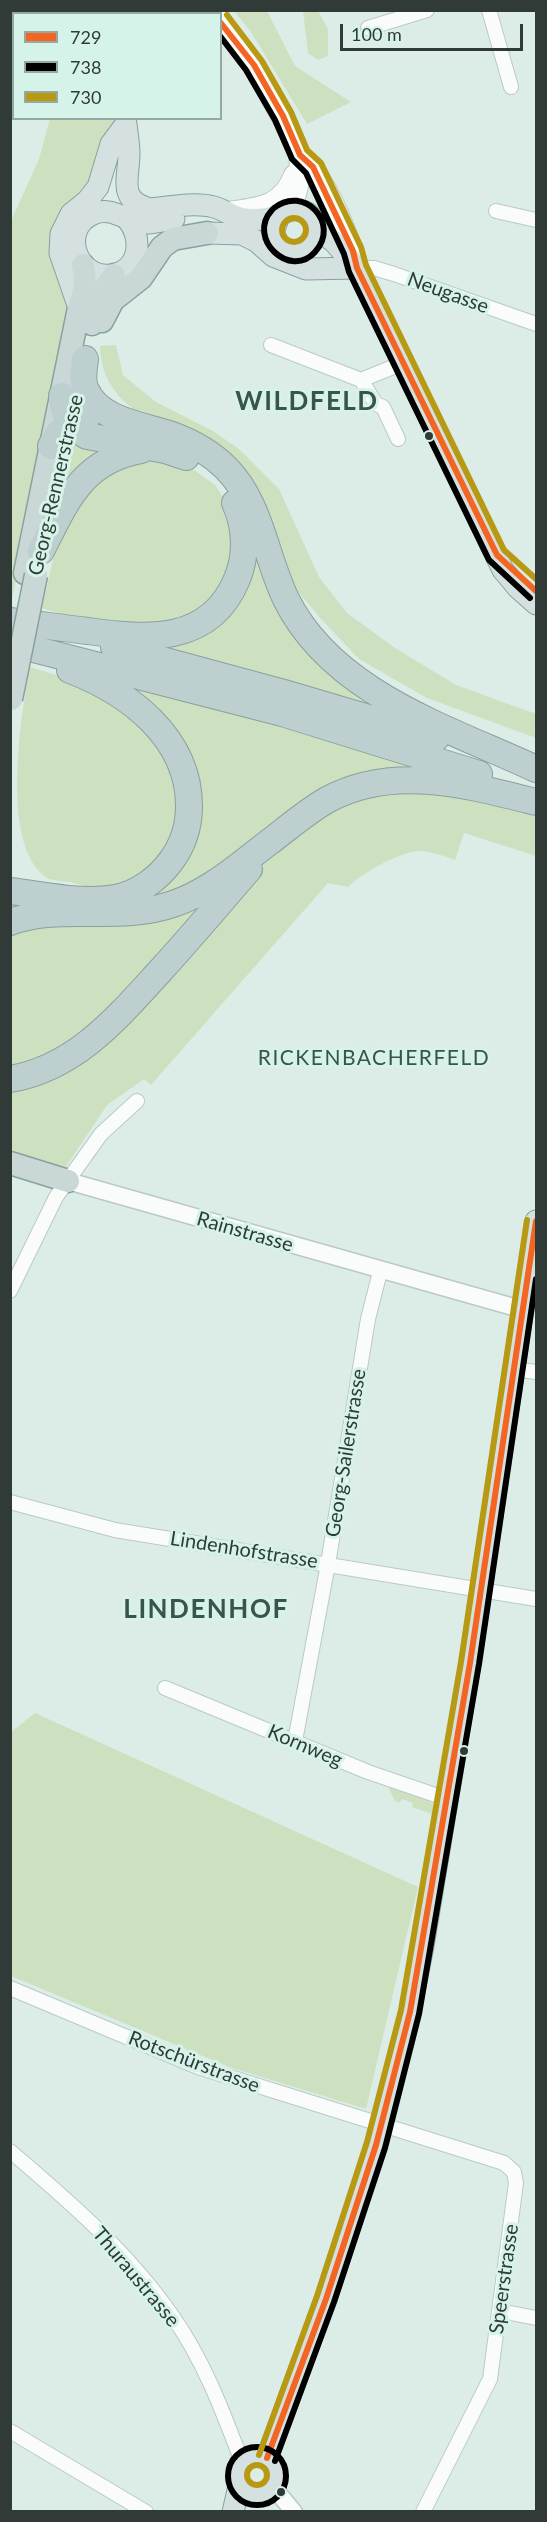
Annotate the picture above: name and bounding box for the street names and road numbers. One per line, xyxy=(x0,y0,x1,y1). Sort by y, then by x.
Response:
street label: Neugasse xyxy=(404,267,492,319)
street label: Georg-Rennerstrasse xyxy=(24,392,88,578)
street label: Rainstrasse xyxy=(194,1207,296,1257)
street label: Georg-Sailerstrasse xyxy=(321,1367,371,1539)
street label: Lindenhofstrasse xyxy=(168,1526,320,1574)
street label: Kornweg xyxy=(264,1720,346,1772)
street label: Rotschürstrasse xyxy=(125,2026,263,2098)
street label: Thuraustrasse xyxy=(87,2222,185,2332)
street label: Speerstrasse xyxy=(484,2222,524,2336)

